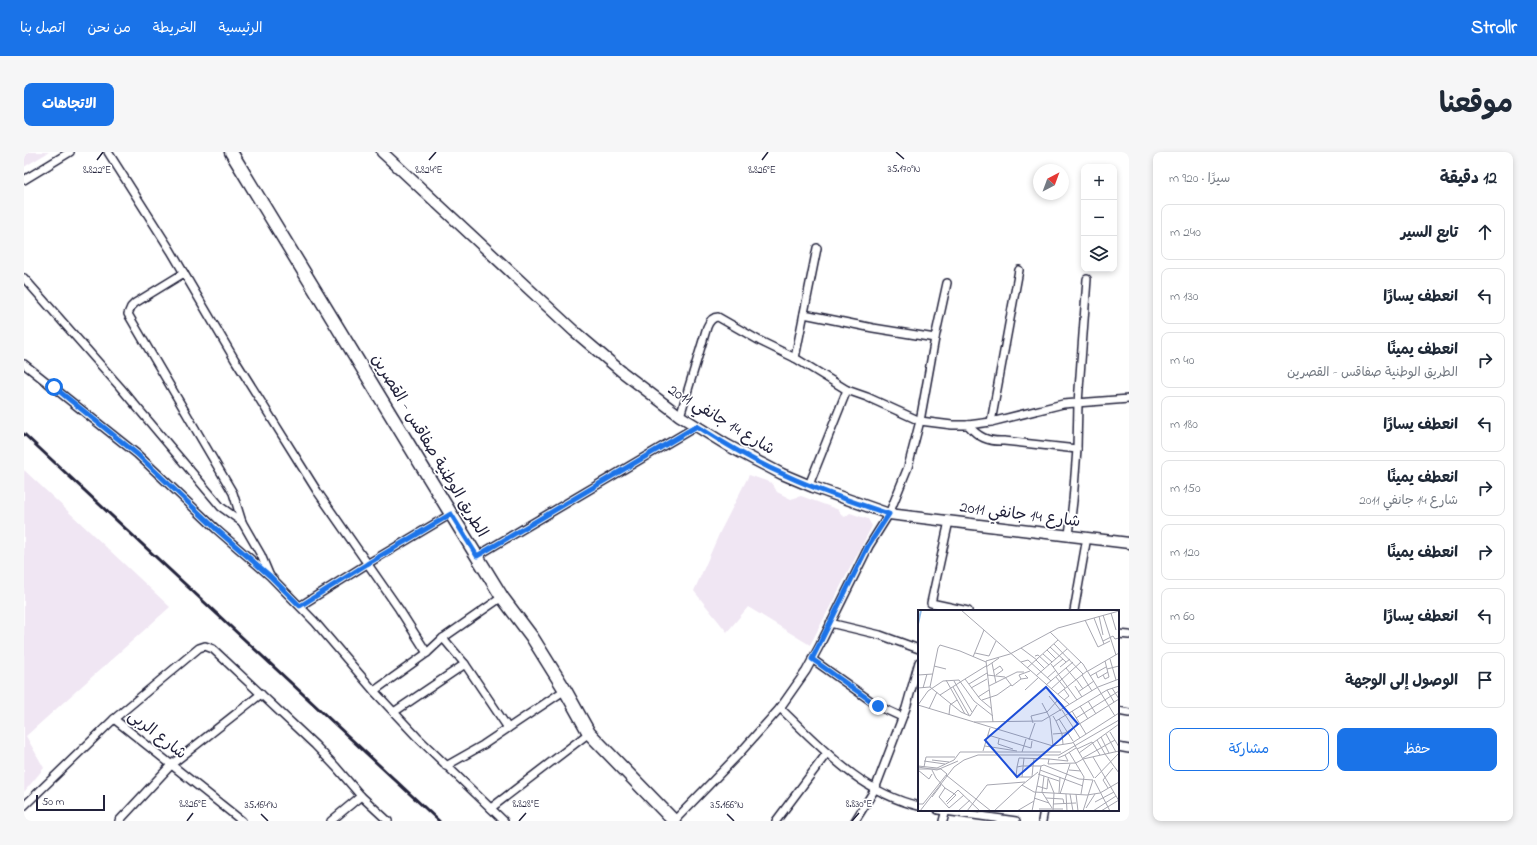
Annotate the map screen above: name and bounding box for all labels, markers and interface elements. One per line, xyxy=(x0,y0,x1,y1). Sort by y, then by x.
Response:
text: Strollr xyxy=(1471,15,1517,42)
text: اتصل بنا xyxy=(20,18,65,39)
text: من نحن xyxy=(87,18,131,39)
text: الخريطة xyxy=(153,18,197,39)
text: الرئيسية xyxy=(219,18,263,39)
button: الاتجاهات xyxy=(24,83,114,126)
text: موقعنا xyxy=(1439,85,1513,126)
text: 35.170°N xyxy=(888,162,921,177)
text: 8.822°E xyxy=(83,163,111,178)
text: 8.824°E xyxy=(415,163,443,178)
text: 8.826°E xyxy=(748,163,776,178)
north arrow xyxy=(1033,164,1069,200)
map controls xyxy=(1081,164,1117,272)
button: + xyxy=(1081,164,1117,200)
text: 12 دقيقة xyxy=(1440,166,1497,191)
text: سيرًا · 920 m xyxy=(1169,169,1230,188)
button: − xyxy=(1081,200,1117,236)
icon: ahead xyxy=(1474,221,1496,243)
text: تابع السير xyxy=(1401,222,1458,244)
text: 240 m xyxy=(1170,223,1201,242)
button: layers xyxy=(1081,236,1117,272)
icon: left xyxy=(1474,285,1496,307)
text: انعطف يسارًا xyxy=(1383,286,1458,308)
text: 130 m xyxy=(1170,287,1198,306)
text: انعطف يمينًا xyxy=(1387,339,1458,361)
icon: right xyxy=(1474,349,1496,371)
street label: الطريق الوطنية صفاقس - القصرين xyxy=(365,350,493,542)
text: 40 m xyxy=(1170,351,1194,370)
text: الطريق الوطنية صفاقس - القصرين xyxy=(1287,363,1458,382)
route start xyxy=(45,378,63,396)
street label: شارع 14 جانفي 2011 xyxy=(662,378,779,462)
icon: left xyxy=(1474,413,1496,435)
text: انعطف يسارًا xyxy=(1383,414,1458,436)
text: 180 m xyxy=(1170,415,1198,434)
text: انعطف يمينًا xyxy=(1387,467,1458,489)
icon: right xyxy=(1474,477,1496,499)
text: 150 m xyxy=(1170,479,1201,498)
text: شارع 14 جانفي 2011 xyxy=(1359,491,1458,510)
street label: شارع 14 جانفي 2011 xyxy=(958,496,1082,535)
icon: right xyxy=(1474,541,1496,563)
text: انعطف يمينًا xyxy=(1387,542,1458,564)
text: 120 m xyxy=(1170,543,1200,562)
icon: left xyxy=(1474,605,1496,627)
text: انعطف يسارًا xyxy=(1383,606,1458,628)
text: 60 m xyxy=(1170,607,1195,626)
inset map xyxy=(918,610,1119,811)
icon: arrive xyxy=(1474,669,1496,691)
text: الوصول إلى الوجهة xyxy=(1345,670,1458,692)
route end xyxy=(869,697,887,715)
street label: شارع الربى xyxy=(122,704,192,766)
button: مشاركة xyxy=(1169,728,1329,771)
button: حفظ xyxy=(1337,728,1497,771)
scale bar xyxy=(36,793,105,812)
text: 50 m xyxy=(42,794,64,810)
text: 8.826°E xyxy=(179,797,207,812)
text: 8.828°E xyxy=(513,797,540,812)
text: 8.830°E xyxy=(846,797,872,812)
text: 35.164°N xyxy=(244,798,278,813)
text: 35.166°N xyxy=(710,798,744,813)

